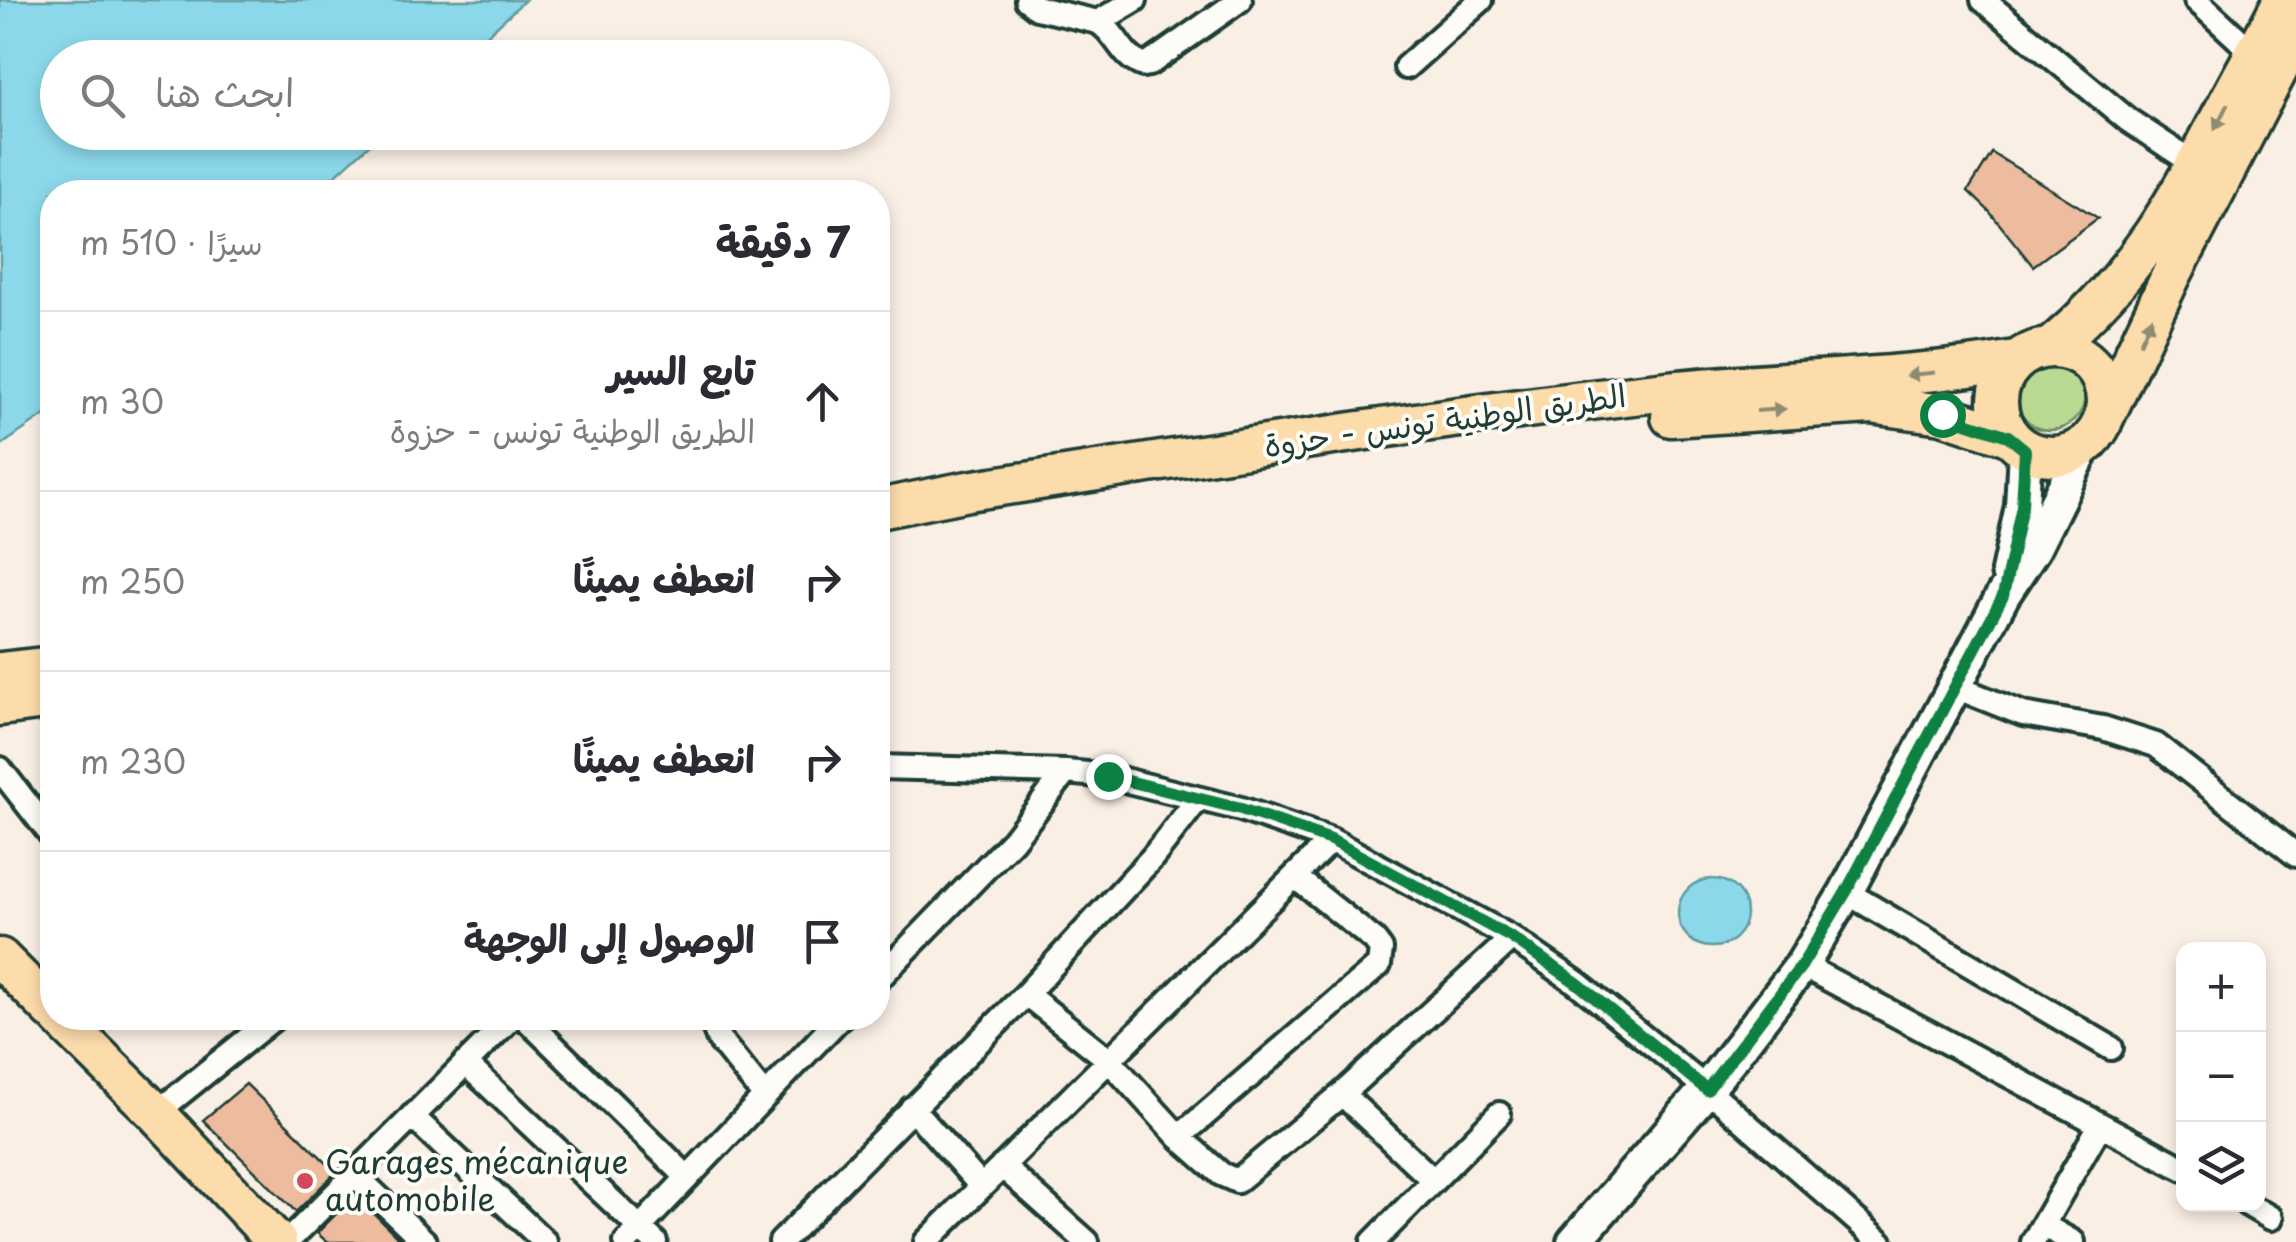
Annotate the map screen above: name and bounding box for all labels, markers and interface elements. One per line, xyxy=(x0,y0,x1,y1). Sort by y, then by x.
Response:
search box xyxy=(40,40,890,150)
text: ابحث هنا xyxy=(155,63,294,120)
icon: search xyxy=(75,68,130,123)
one-way arrow xyxy=(2213,103,2230,132)
text: 7 دقيقة xyxy=(716,209,850,272)
text: سيرًا · 510 m xyxy=(80,218,263,266)
one-way arrow xyxy=(2137,315,2154,344)
text: تابع السير xyxy=(607,341,755,398)
one-way arrow xyxy=(1903,367,1935,383)
street label: الطريق الوطنية تونس - حزوة xyxy=(1261,370,1629,468)
icon: ahead xyxy=(795,374,850,429)
text: 30 m xyxy=(80,377,164,425)
route start xyxy=(1920,392,1966,438)
one-way arrow xyxy=(1756,401,1788,417)
text: الطريق الوطنية تونس - حزوة xyxy=(390,406,755,454)
text: انعطف يمينًا xyxy=(573,549,755,606)
icon: right xyxy=(795,554,850,609)
text: 250 m xyxy=(80,557,185,605)
text: انعطف يمينًا xyxy=(573,729,755,786)
icon: right xyxy=(795,734,850,789)
text: 230 m xyxy=(80,737,186,785)
route end xyxy=(1086,754,1132,800)
text: الوصول إلى الوجهة xyxy=(463,909,755,966)
icon: arrive xyxy=(795,914,850,969)
map controls xyxy=(2176,942,2266,1212)
button: + xyxy=(2176,942,2266,1032)
button: − xyxy=(2176,1032,2266,1122)
button: layers xyxy=(2176,1122,2266,1212)
place label: Garages mécanique automobile xyxy=(325,1137,629,1222)
marker: Garages mécanique automobile xyxy=(294,1170,316,1192)

